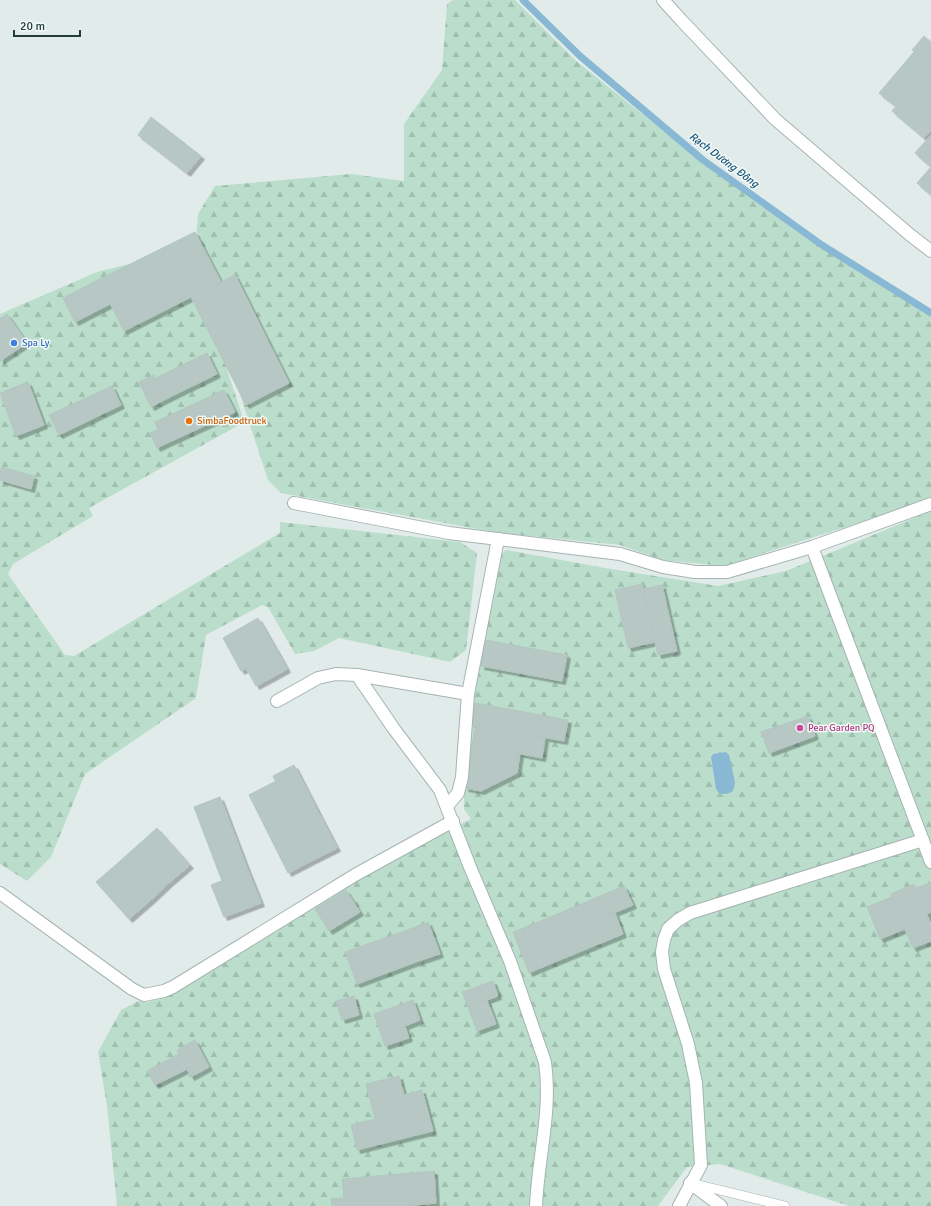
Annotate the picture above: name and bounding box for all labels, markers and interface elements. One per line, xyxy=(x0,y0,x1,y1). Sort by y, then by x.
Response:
scale bar xyxy=(14,12,80,38)
text: 20 m xyxy=(20,19,45,34)
water label: Rạch Dương Đông xyxy=(687,130,762,191)
place label: Spa Ly xyxy=(22,337,50,349)
marker: Spa Ly xyxy=(9,338,19,348)
place label: SimbaFoodtruck xyxy=(197,415,267,427)
marker: SimbaFoodtruck xyxy=(184,416,194,426)
place label: Pear Garden PQ xyxy=(808,722,875,734)
marker: Pear Garden PQ xyxy=(795,723,805,733)

